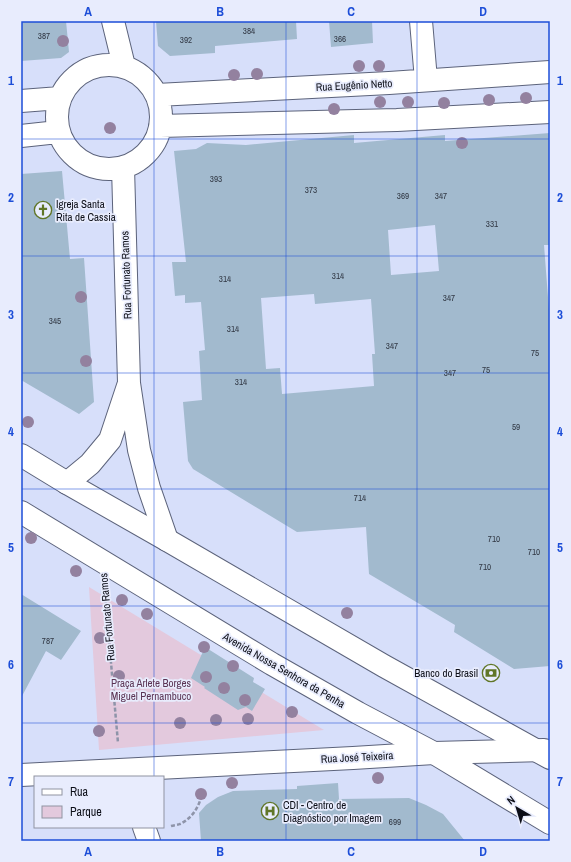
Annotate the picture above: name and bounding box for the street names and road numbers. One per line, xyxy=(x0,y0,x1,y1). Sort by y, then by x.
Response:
street label: Rua Eugênio Netto xyxy=(315,76,393,94)
street label: Rua Fortunato Ramos xyxy=(117,230,135,319)
street label: Rua Fortunato Ramos xyxy=(96,572,118,662)
street label: Avenida Nossa Senhora da Penha xyxy=(220,629,348,711)
street label: Rua José Teixeira xyxy=(320,748,394,766)

